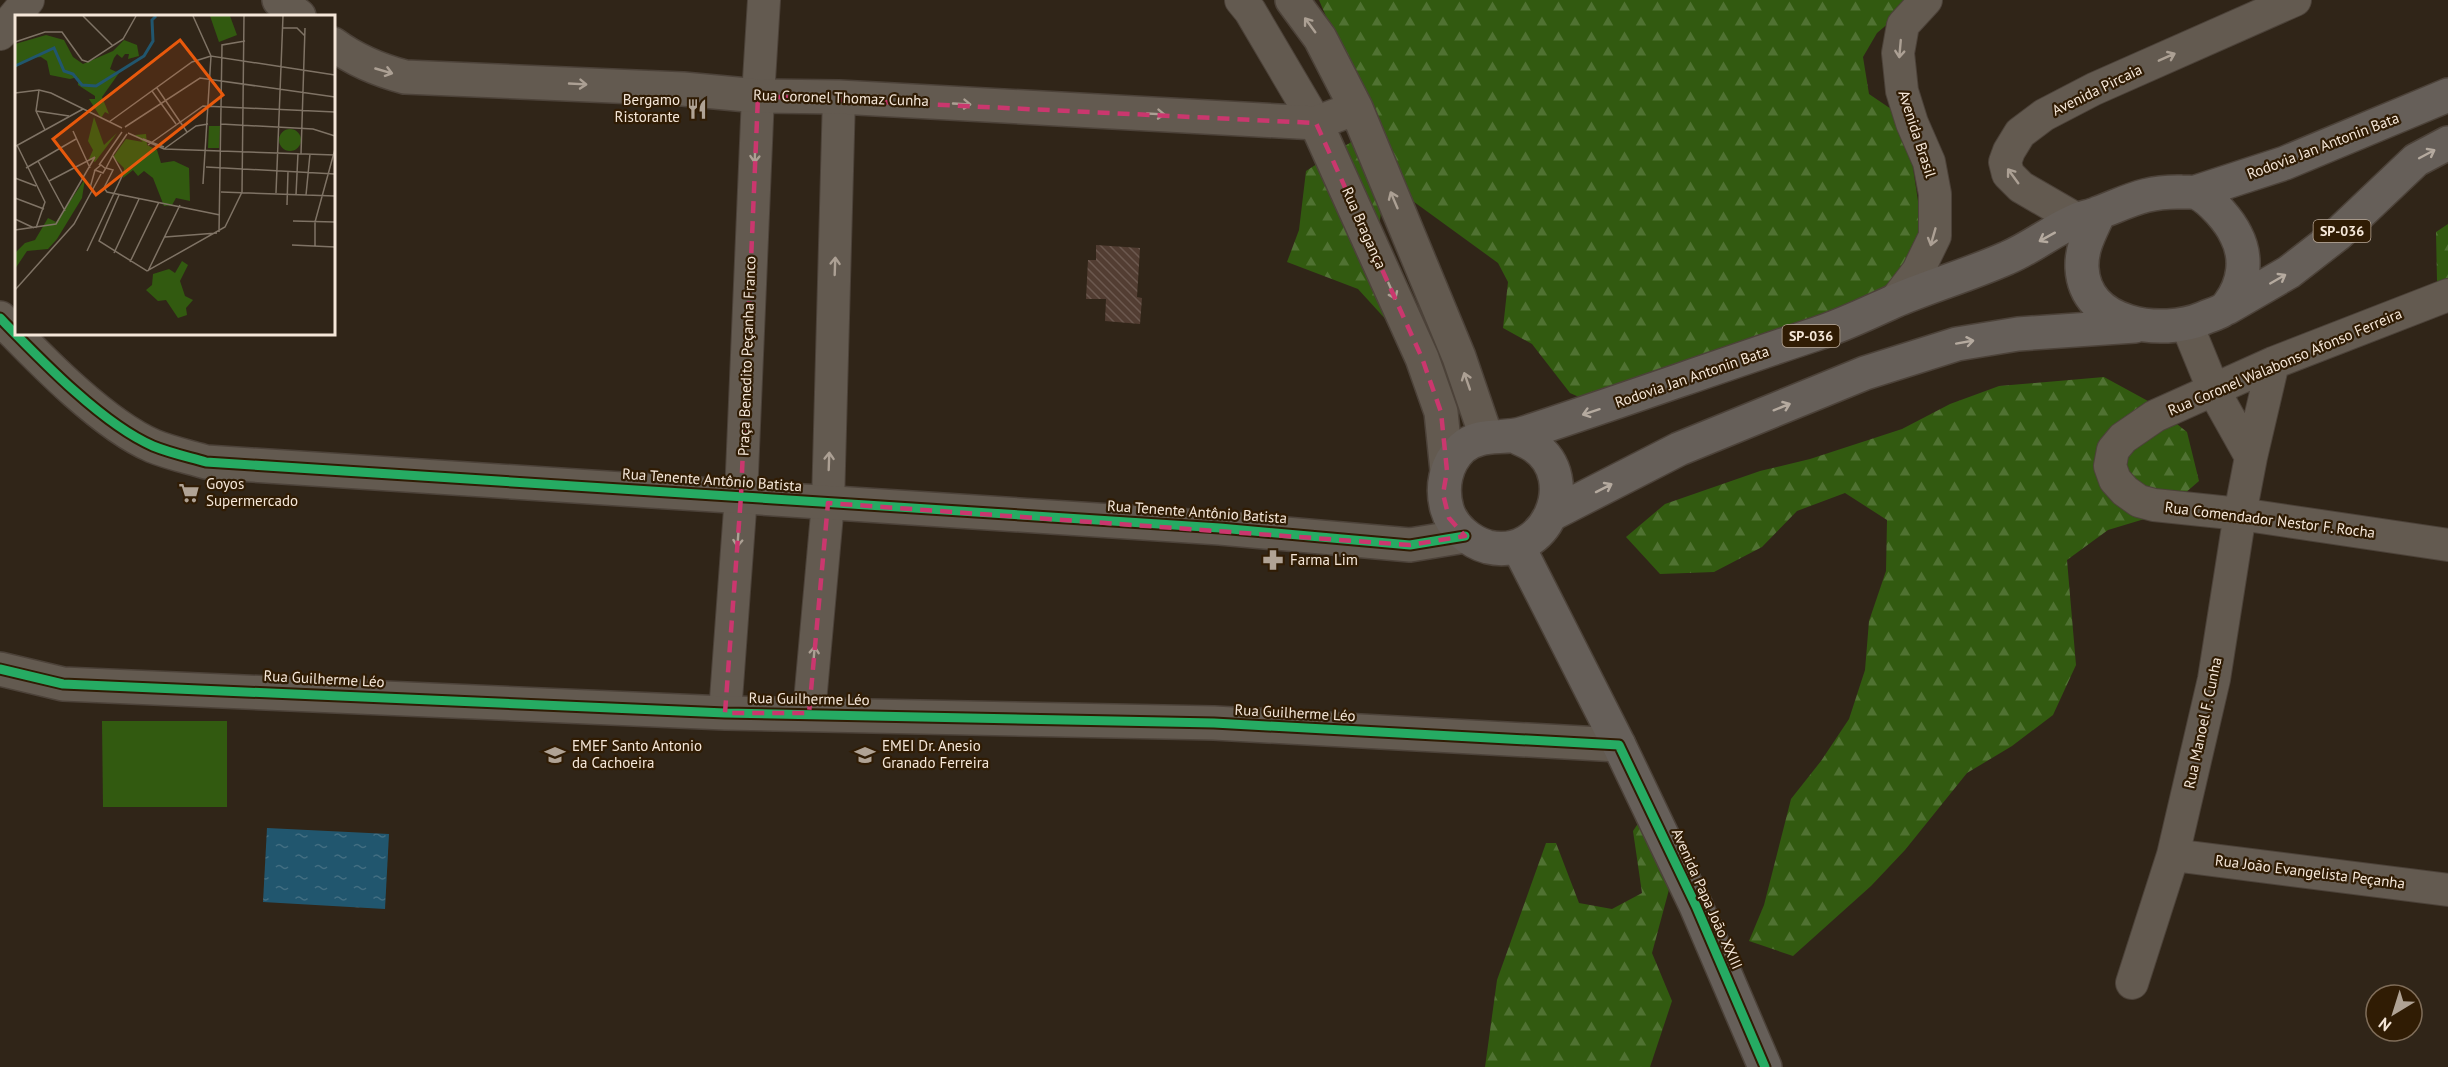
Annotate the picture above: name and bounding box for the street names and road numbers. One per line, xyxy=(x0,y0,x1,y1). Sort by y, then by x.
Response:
street label: Avenida Pircaia xyxy=(2049,60,2145,120)
street label: Rua Coronel Thomaz Cunha xyxy=(753,85,929,110)
street label: Avenida Brasil xyxy=(1894,88,1941,180)
street label: Rodovia Jan Antonin Bata xyxy=(2244,108,2402,183)
street label: Rua Bragança xyxy=(1338,184,1391,272)
road number: SP-036 xyxy=(2314,220,2370,242)
street label: Praça Benedito Peçanha Franco xyxy=(734,256,759,456)
street label: Rua Coronel Walabonso Afonso Ferreira xyxy=(2165,303,2405,420)
road number: SP-036 xyxy=(1782,325,1840,347)
street label: Rodovia Jan Antonin Bata xyxy=(1612,341,1771,412)
street label: Rua Tenente Antônio Batista xyxy=(621,464,803,495)
street label: Rua Tenente Antônio Batista xyxy=(1106,496,1288,527)
street label: Rua Comendador Nestor F. Rocha xyxy=(2164,497,2376,542)
street label: Rua Manoel F. Cunha xyxy=(2179,655,2226,790)
street label: Rua Guilherme Léo xyxy=(263,666,385,691)
street label: Rua Guilherme Léo xyxy=(748,688,870,709)
street label: Rua Guilherme Léo xyxy=(1234,700,1356,725)
street label: Avenida Papa João XXIII xyxy=(1668,825,1747,972)
street label: Rua João Evangelista Peçanha xyxy=(2214,850,2406,893)

